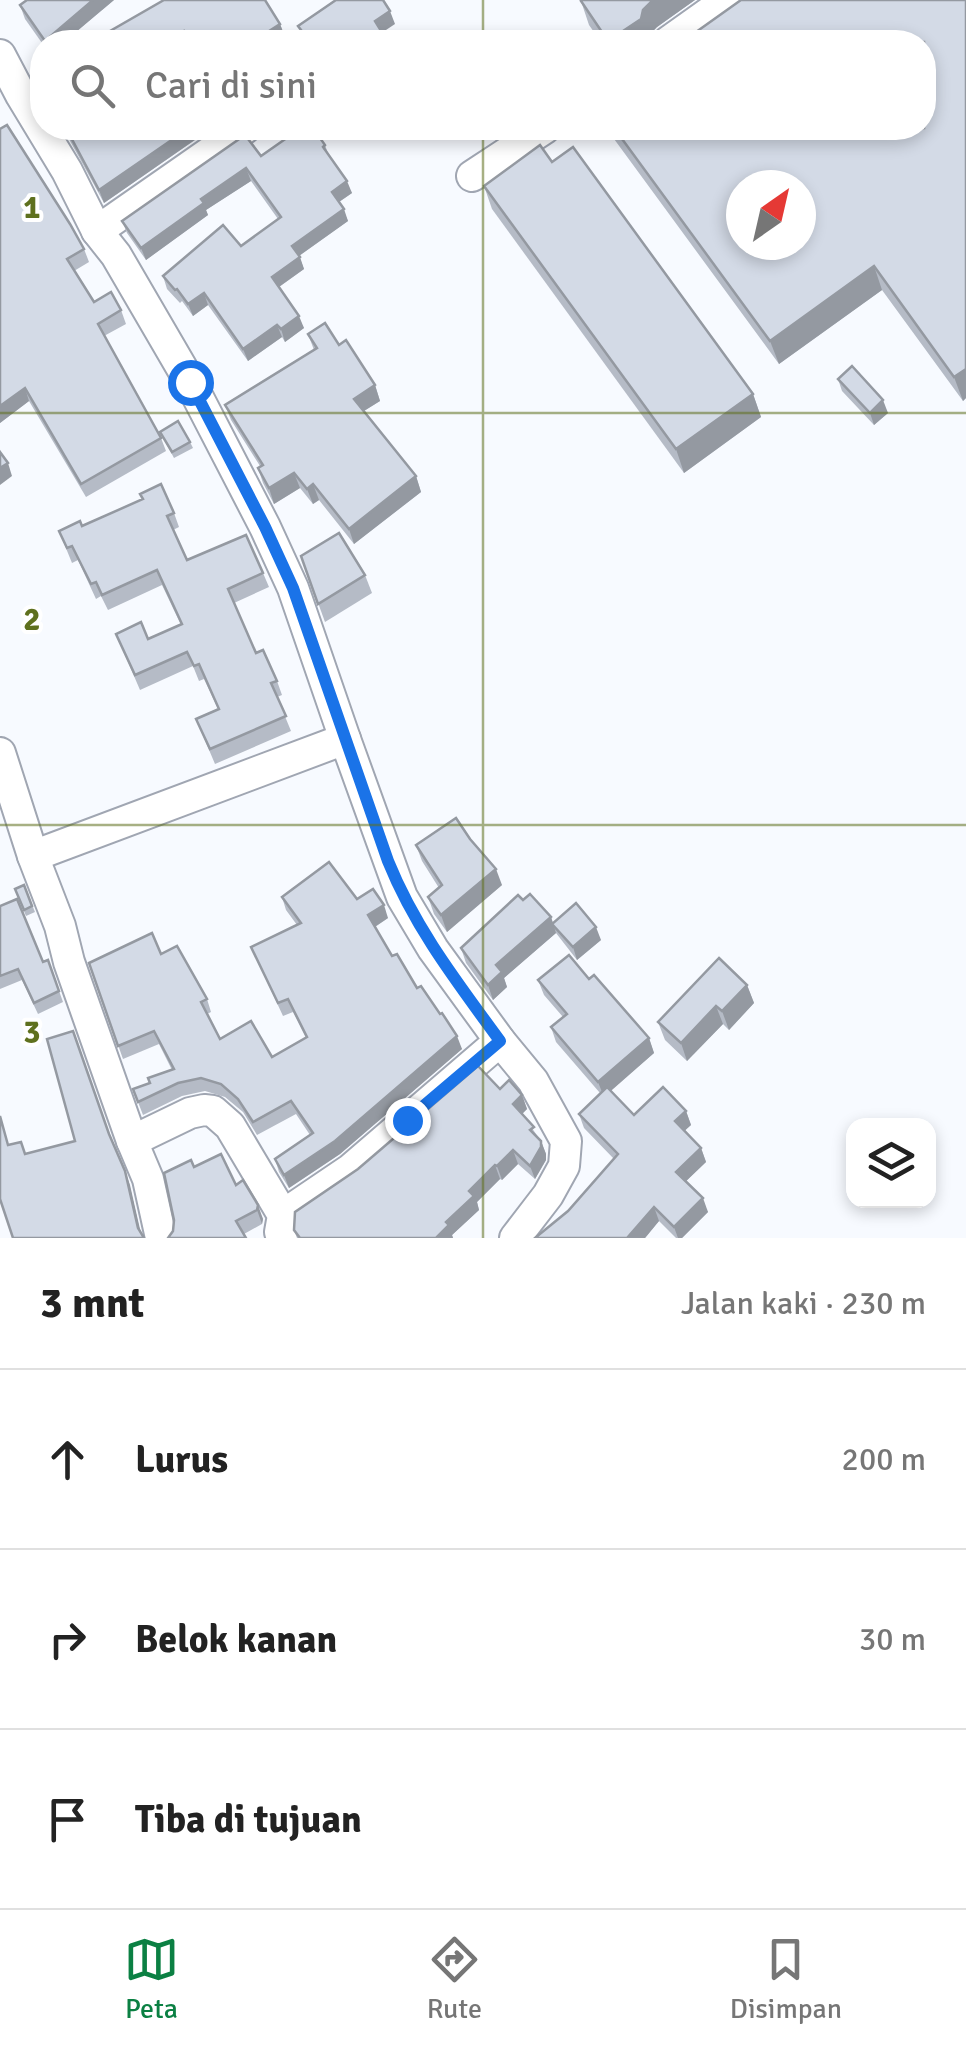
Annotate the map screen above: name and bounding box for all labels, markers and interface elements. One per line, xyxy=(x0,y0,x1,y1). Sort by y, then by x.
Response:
search box xyxy=(30,30,936,140)
icon: search xyxy=(65,58,120,113)
text: Cari di sini xyxy=(145,62,317,109)
north arrow xyxy=(726,170,816,260)
text: 1 xyxy=(23,188,41,227)
route start xyxy=(168,360,214,406)
text: 2 xyxy=(23,600,41,639)
text: 3 xyxy=(23,1013,41,1052)
route end xyxy=(385,1098,431,1144)
map controls xyxy=(846,1118,936,1208)
button: layers xyxy=(846,1118,936,1208)
text: 3 mnt xyxy=(40,1278,145,1329)
text: Jalan kaki · 230 m xyxy=(681,1284,926,1323)
icon: ahead xyxy=(40,1432,95,1487)
text: Lurus xyxy=(135,1436,228,1483)
text: 200 m xyxy=(842,1440,926,1479)
icon: right xyxy=(40,1612,95,1667)
text: Belok kanan xyxy=(135,1616,337,1663)
text: 30 m xyxy=(859,1620,926,1659)
icon: arrive xyxy=(40,1792,95,1847)
text: Tiba di tujuan xyxy=(135,1796,362,1843)
tab: Peta xyxy=(124,1932,179,2026)
tab: Rute xyxy=(427,1932,482,2026)
tab: Disimpan xyxy=(730,1932,842,2026)

